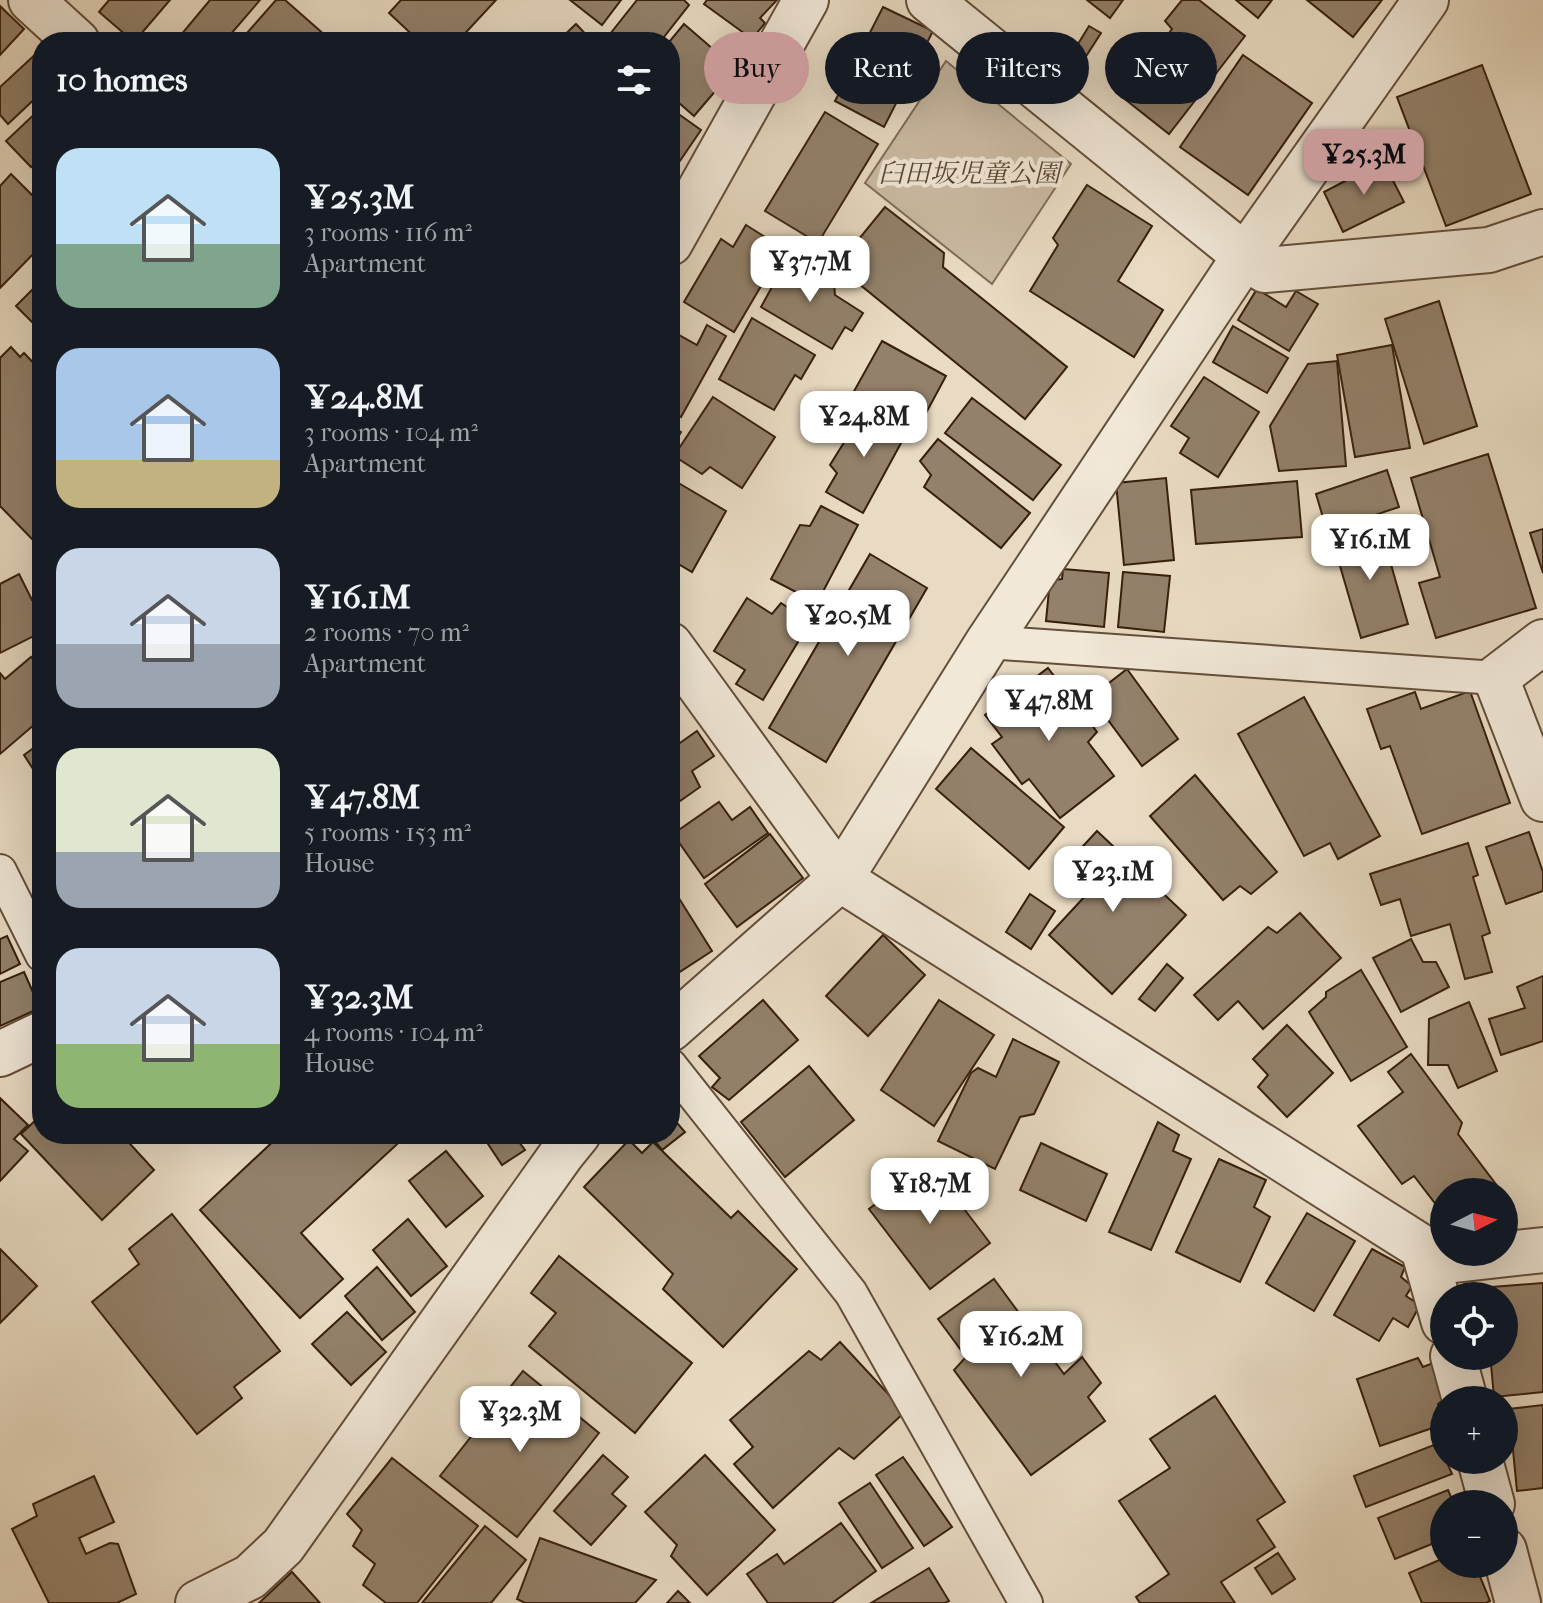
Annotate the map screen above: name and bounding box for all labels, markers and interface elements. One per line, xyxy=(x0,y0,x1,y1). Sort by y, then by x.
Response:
chip: Buy xyxy=(704,32,809,104)
chip: Rent xyxy=(825,32,940,104)
chip: Filters xyxy=(956,32,1089,104)
chip: New xyxy=(1105,32,1217,104)
icon: filters xyxy=(612,58,656,102)
text: 10 homes xyxy=(56,60,187,100)
pin: ¥25.3M xyxy=(1299,129,1429,197)
text: ¥25.3M xyxy=(1322,139,1406,170)
park label: 臼田坂児童公園 xyxy=(878,158,1064,189)
text: ¥25.3M xyxy=(304,177,414,217)
icon: home xyxy=(120,180,216,276)
text: 3 rooms · 116 m² xyxy=(304,217,472,248)
pin: ¥37.7M xyxy=(745,236,875,304)
text: ¥37.7M xyxy=(769,246,851,277)
text: Apartment xyxy=(304,248,426,279)
text: ¥24.8M xyxy=(304,377,424,417)
icon: home xyxy=(120,380,216,476)
pin: ¥24.8M xyxy=(799,391,929,459)
text: ¥24.8M xyxy=(818,401,910,432)
text: 3 rooms · 104 m² xyxy=(304,417,478,448)
text: Apartment xyxy=(304,448,426,479)
pin: ¥16.1M xyxy=(1305,514,1435,582)
text: ¥16.1M xyxy=(1329,524,1411,555)
text: ¥16.1M xyxy=(304,577,411,617)
icon: home xyxy=(120,580,216,676)
pin: ¥20.5M xyxy=(783,590,913,658)
text: ¥20.5M xyxy=(805,600,891,631)
text: 2 rooms · 70 m² xyxy=(304,617,469,648)
text: Apartment xyxy=(304,648,426,679)
pin: ¥47.8M xyxy=(984,675,1114,743)
text: ¥47.8M xyxy=(1005,685,1093,716)
text: ¥47.8M xyxy=(304,777,420,817)
icon: home xyxy=(120,780,216,876)
text: 5 rooms · 153 m² xyxy=(304,817,471,848)
pin: ¥23.1M xyxy=(1048,846,1178,914)
text: House xyxy=(304,848,374,879)
text: ¥23.1M xyxy=(1072,856,1154,887)
text: ¥32.3M xyxy=(304,977,413,1017)
icon: home xyxy=(120,980,216,1076)
text: 4 rooms · 104 m² xyxy=(304,1017,483,1048)
text: House xyxy=(304,1048,374,1079)
pin: ¥18.7M xyxy=(865,1158,995,1226)
text: ¥18.7M xyxy=(889,1168,971,1199)
north arrow xyxy=(1430,1178,1518,1266)
map controls xyxy=(1430,1178,1518,1578)
button: locate xyxy=(1430,1282,1518,1370)
pin: ¥16.2M xyxy=(956,1311,1086,1379)
text: ¥16.2M xyxy=(978,1321,1064,1352)
pin: ¥32.3M xyxy=(455,1386,585,1454)
button: + xyxy=(1430,1386,1518,1474)
text: ¥32.3M xyxy=(478,1396,562,1427)
button: − xyxy=(1430,1490,1518,1578)

